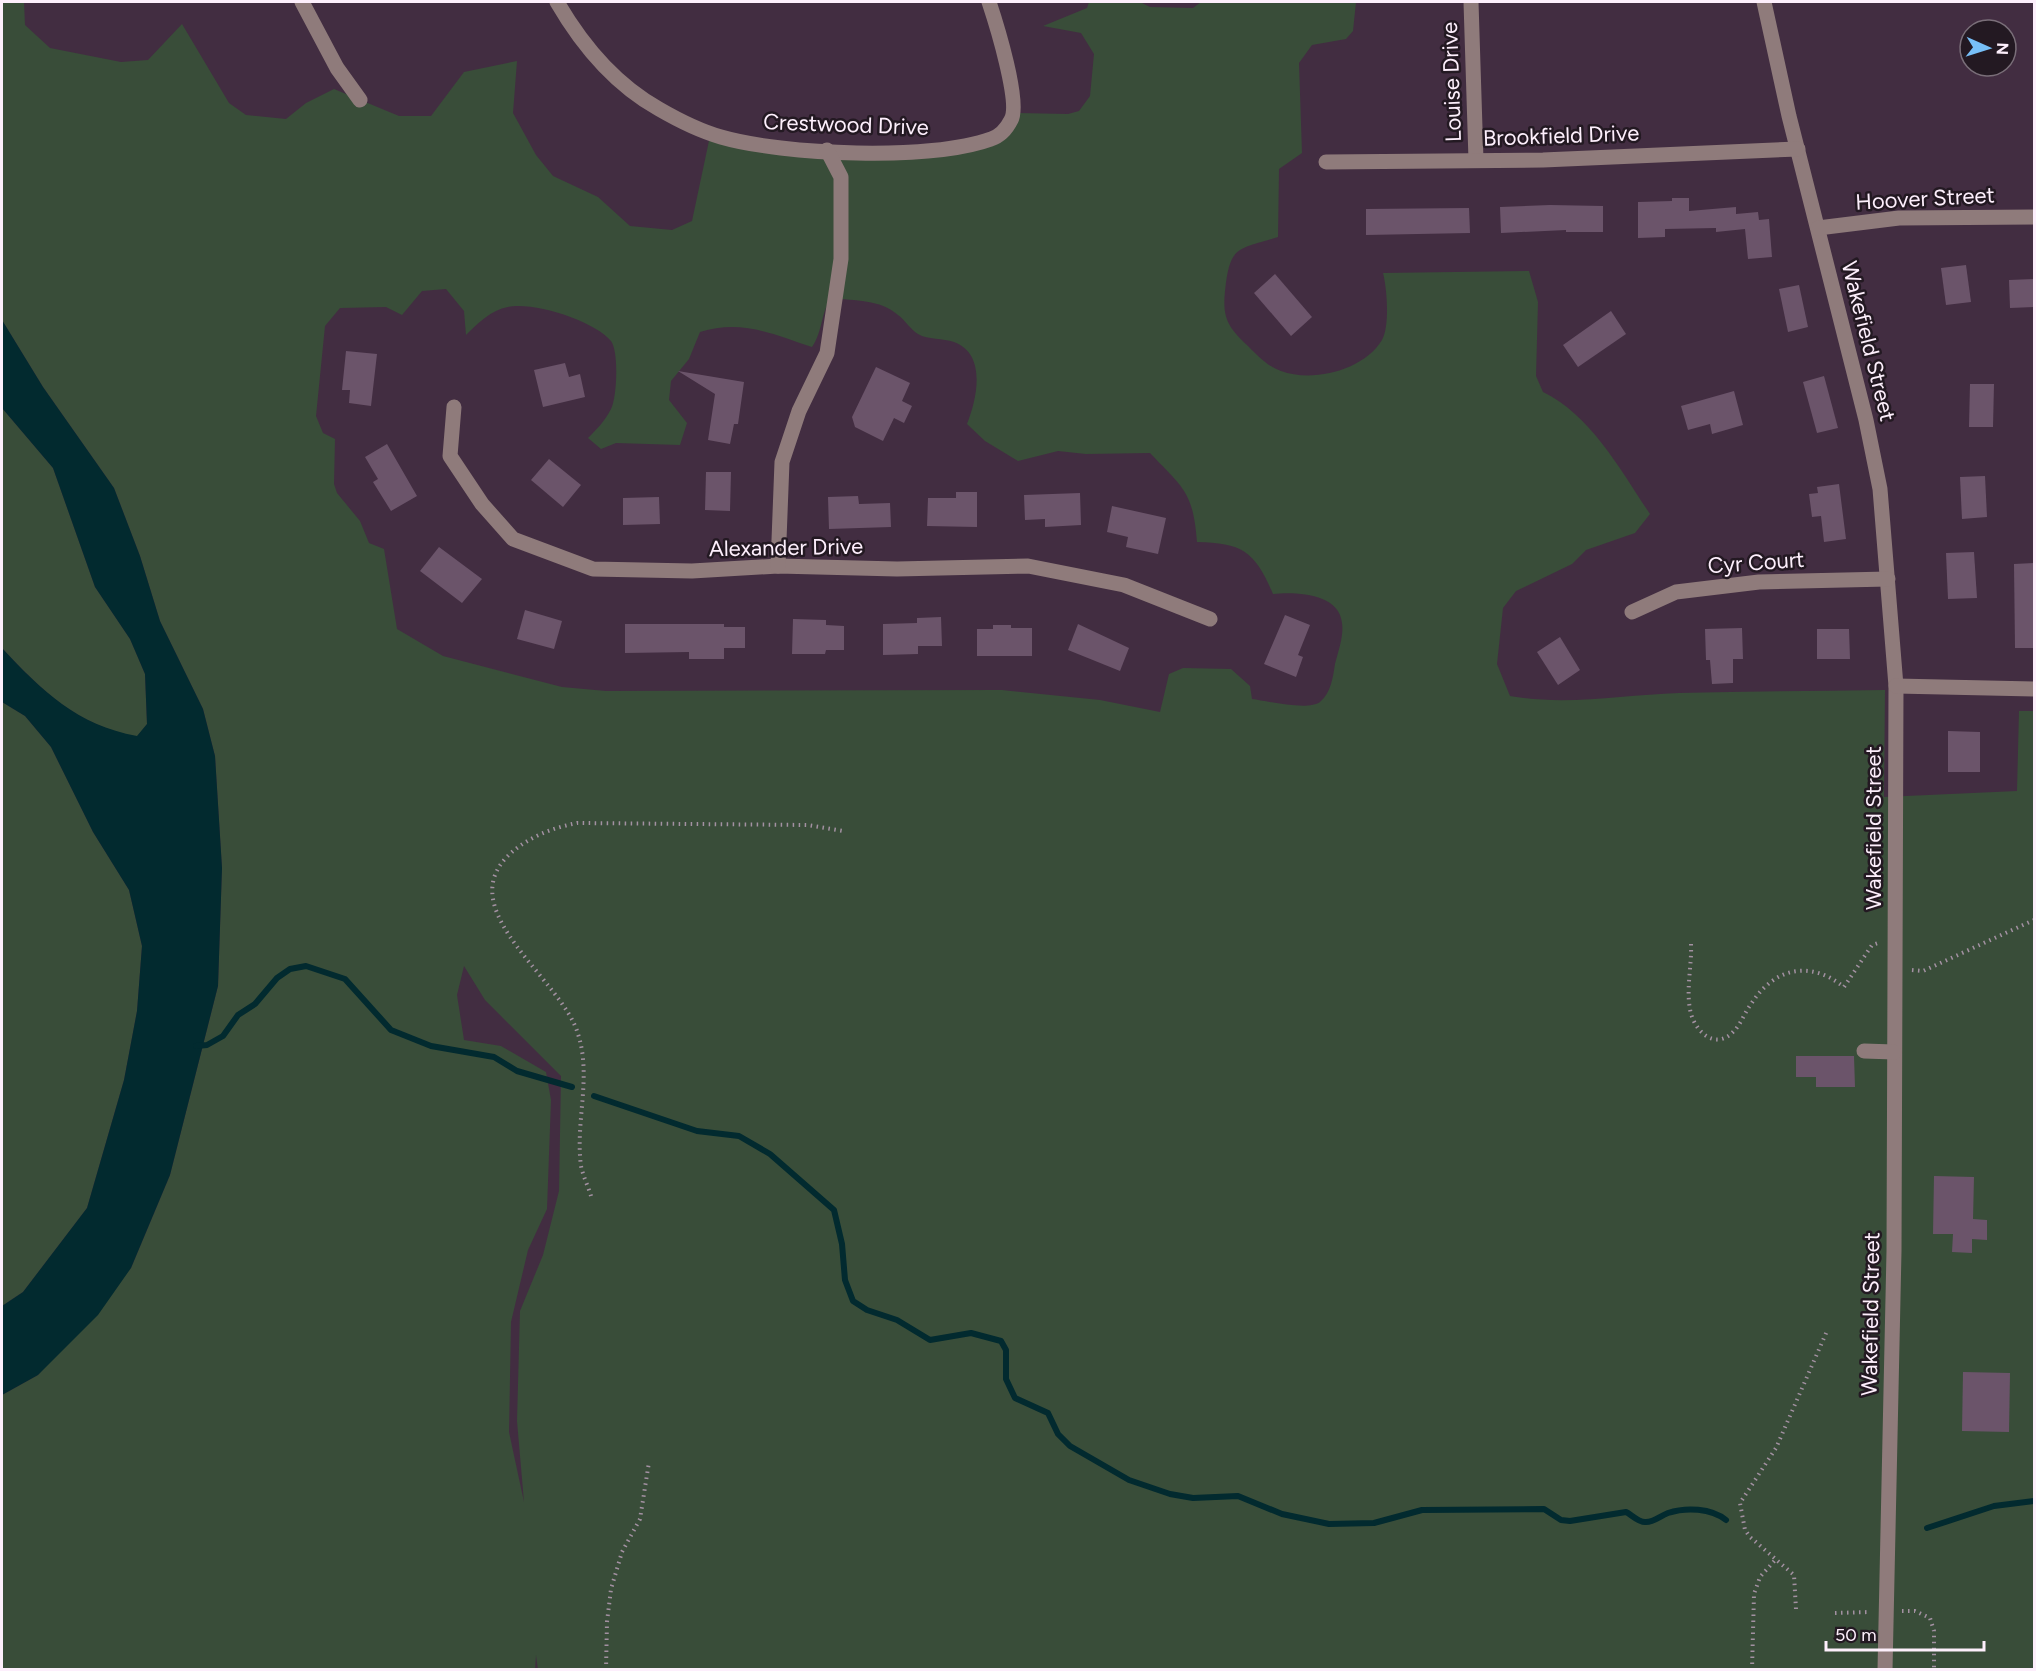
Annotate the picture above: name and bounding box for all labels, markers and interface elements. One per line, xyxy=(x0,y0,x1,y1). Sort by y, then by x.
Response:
north arrow xyxy=(1958,18,2018,78)
street label: Louise Drive xyxy=(1436,21,1467,142)
text: N xyxy=(1993,42,2012,55)
street label: Crestwood Drive xyxy=(763,108,929,141)
street label: Brookfield Drive xyxy=(1482,119,1640,152)
street label: Hoover Street xyxy=(1855,181,1995,216)
street label: Wakefield Street xyxy=(1836,258,1901,424)
street label: Alexander Drive xyxy=(709,533,863,562)
street label: Cyr Court xyxy=(1707,546,1805,579)
street label: Wakefield Street xyxy=(1860,746,1887,910)
street label: Wakefield Street xyxy=(1856,1232,1885,1396)
scale bar xyxy=(1826,1614,1984,1652)
text: 50 m xyxy=(1835,1624,1877,1646)

